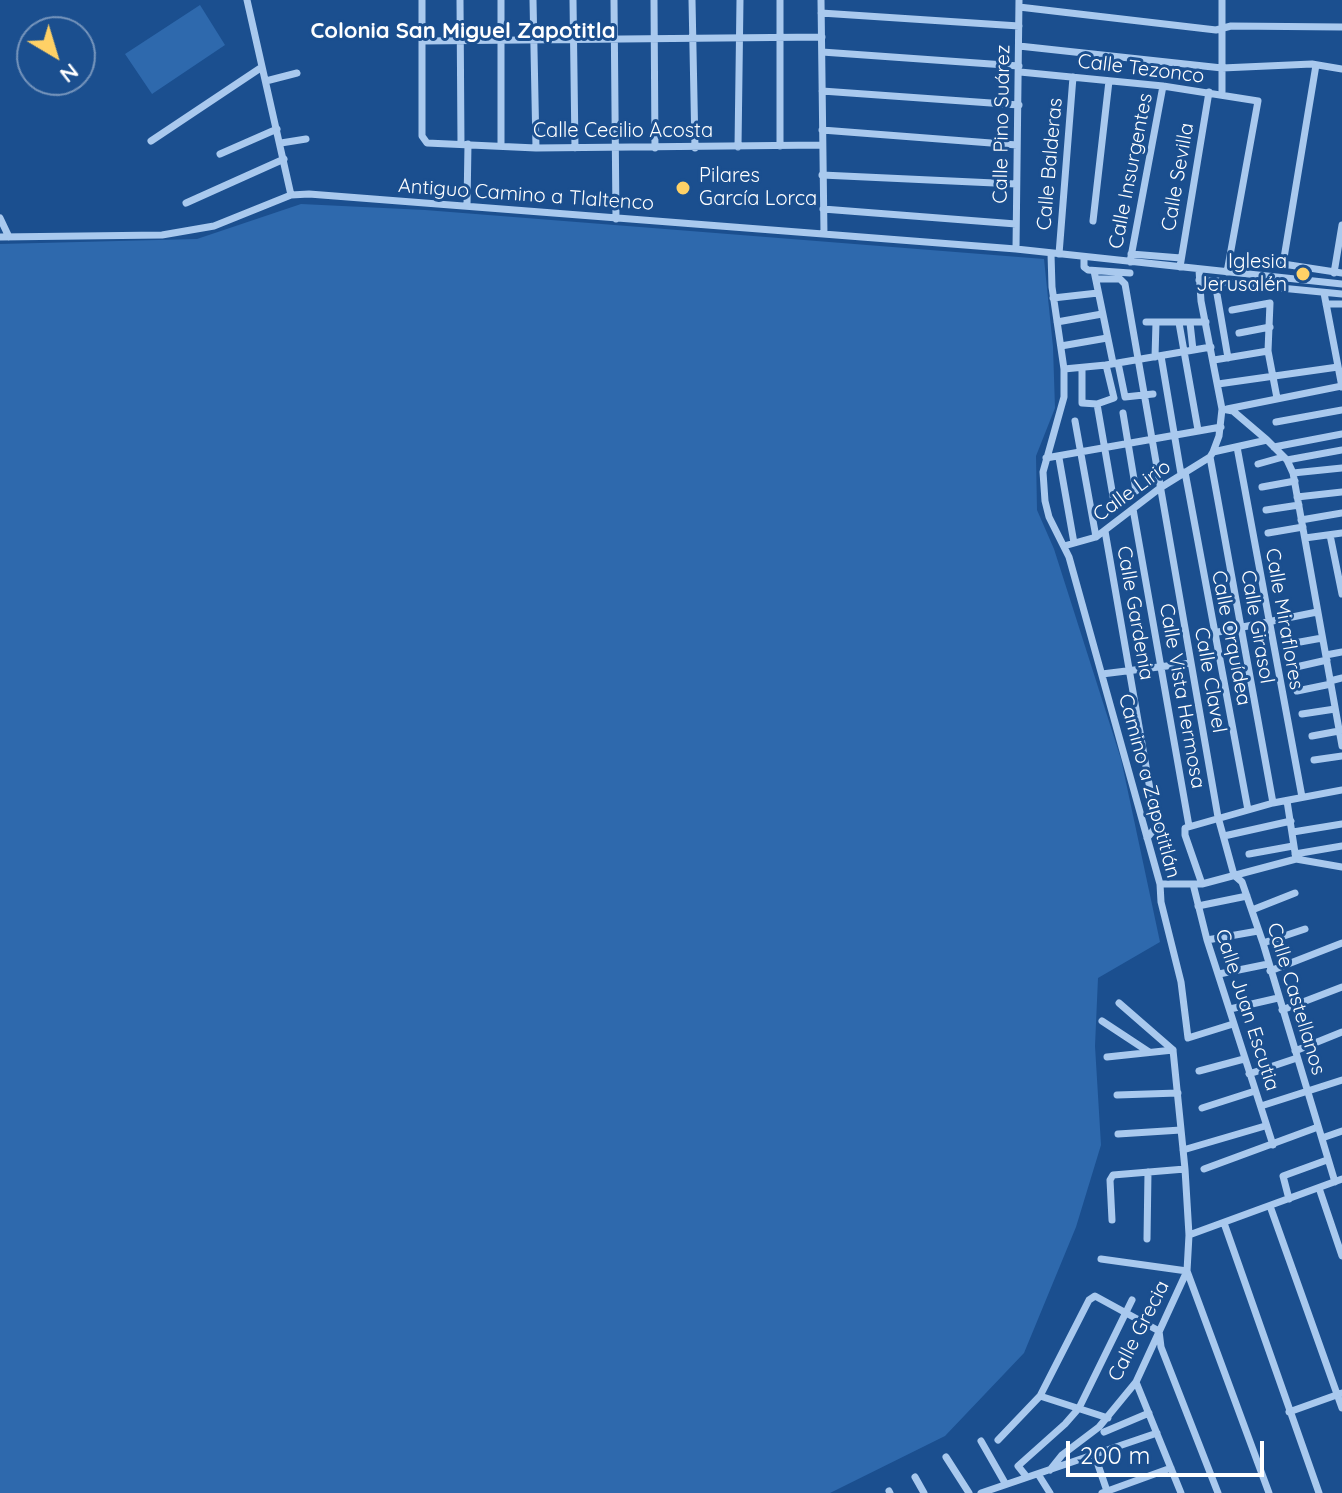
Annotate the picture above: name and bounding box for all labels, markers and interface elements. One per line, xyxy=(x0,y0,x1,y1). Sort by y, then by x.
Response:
north arrow xyxy=(16,16,96,96)
district label: Colonia San Miguel Zapotitla xyxy=(310,18,616,44)
street label: Calle Pino Suárez xyxy=(989,44,1015,204)
street label: Calle Tezonco xyxy=(1076,49,1206,89)
text: N xyxy=(55,57,85,89)
street label: Calle Insurgentes xyxy=(1104,91,1158,251)
street label: Calle Balderas xyxy=(1032,97,1068,231)
street label: Calle Cecilio Acosta xyxy=(533,119,713,143)
street label: Calle Sevilla xyxy=(1157,121,1199,233)
place label: Pilares García Lorca xyxy=(699,164,817,211)
street label: Antiguo Camino a Tlaltenco xyxy=(397,174,655,216)
marker: Pilares García Lorca xyxy=(674,179,692,197)
place label: Iglesia Jerusalén xyxy=(1196,250,1287,297)
marker: Iglesia Jerusalén xyxy=(1294,265,1312,283)
street label: Calle Lirio xyxy=(1089,455,1175,527)
street label: Calle Gardenia xyxy=(1111,544,1159,682)
street label: Calle Miraflores xyxy=(1260,546,1308,692)
street label: Calle Girasol xyxy=(1235,568,1279,686)
street label: Calle Orquídea xyxy=(1206,569,1256,707)
street label: Calle Vista Hermosa xyxy=(1154,602,1210,790)
street label: Calle Clavel xyxy=(1189,625,1231,735)
street label: Camino a Zapotitlán xyxy=(1113,691,1185,881)
street label: Calle Castellanos xyxy=(1261,920,1331,1078)
street label: Calle Juan Escutia xyxy=(1210,926,1284,1094)
street label: Calle Grecia xyxy=(1103,1276,1175,1386)
scale bar xyxy=(1070,1425,1268,1475)
text: 200 m xyxy=(1080,1440,1150,1470)

